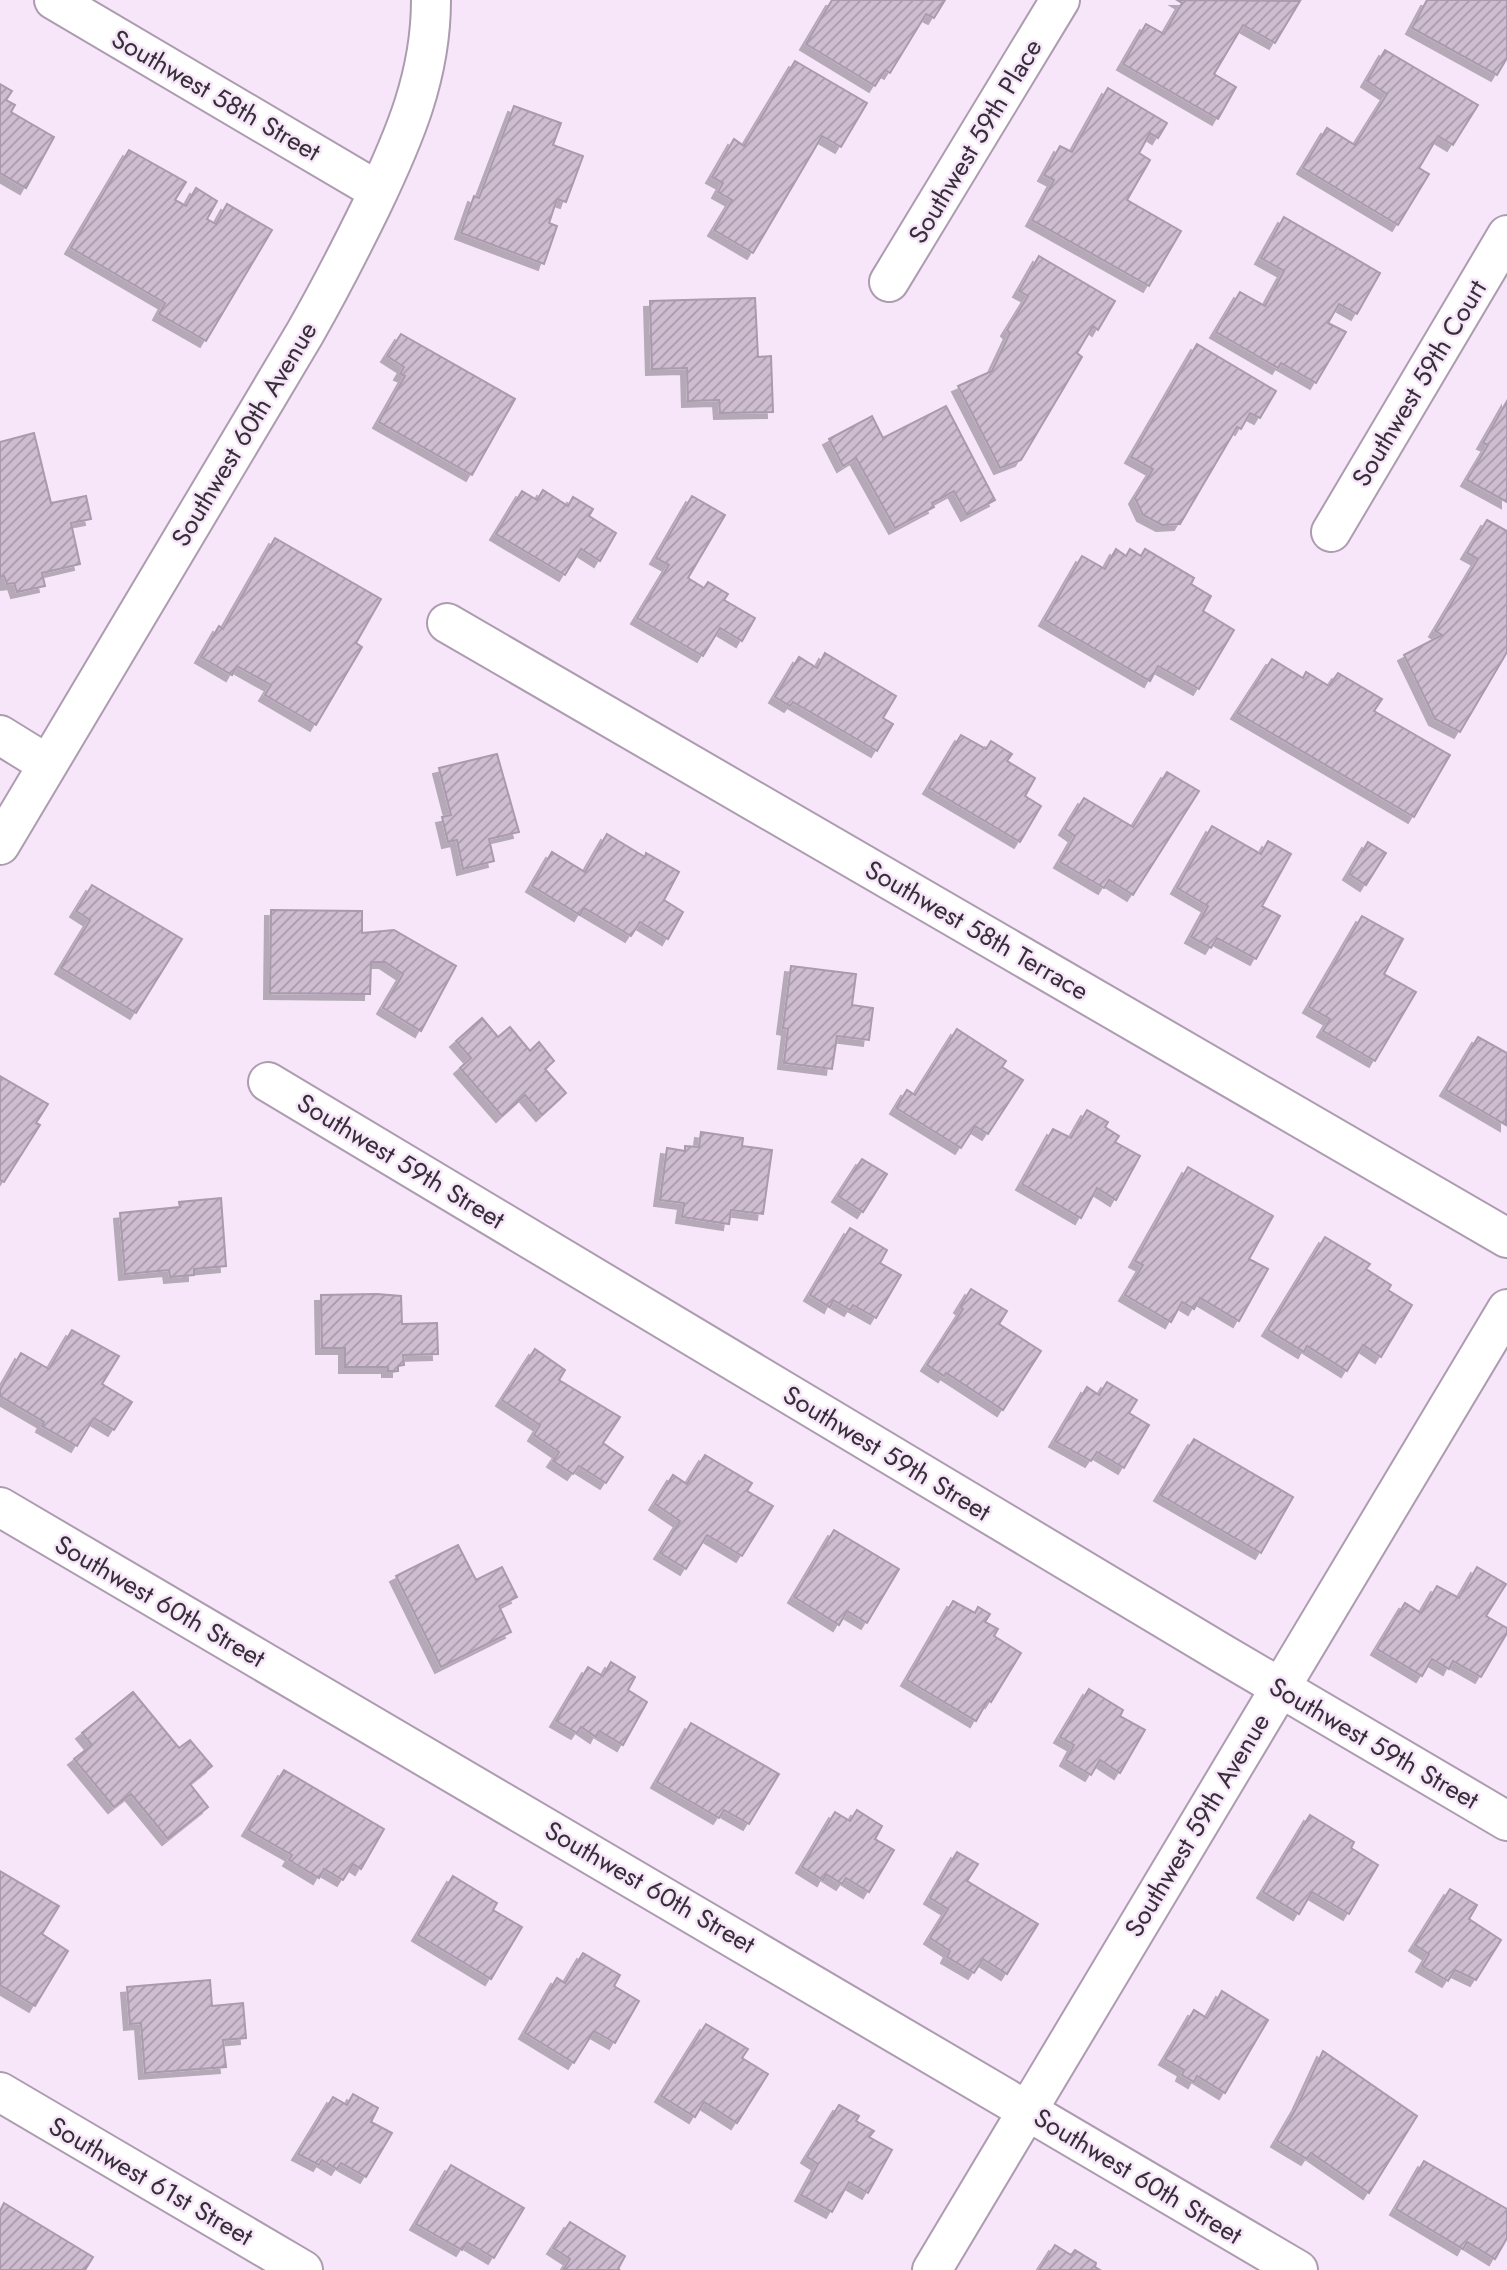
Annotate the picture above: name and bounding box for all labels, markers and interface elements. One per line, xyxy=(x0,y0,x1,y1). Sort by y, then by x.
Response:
street label: Southwest 58th Street xyxy=(104,20,328,171)
street label: Southwest 59th Place xyxy=(899,31,1051,251)
street label: Southwest 59th Court xyxy=(1342,272,1496,494)
street label: Southwest 60th Avenue xyxy=(162,314,326,554)
street label: Southwest 58th Terrace xyxy=(858,850,1096,1010)
street label: Southwest 59th Street xyxy=(290,1084,513,1239)
street label: Southwest 59th Street xyxy=(776,1376,999,1531)
street label: Southwest 60th Street xyxy=(48,1525,273,1677)
street label: Southwest 59th Street xyxy=(1262,1667,1487,1819)
street label: Southwest 59th Avenue xyxy=(1115,1706,1279,1944)
street label: Southwest 60th Street xyxy=(538,1811,763,1963)
street label: Southwest 60th Street xyxy=(1026,2099,1250,2254)
street label: Southwest 61st Street xyxy=(42,2107,261,2255)

